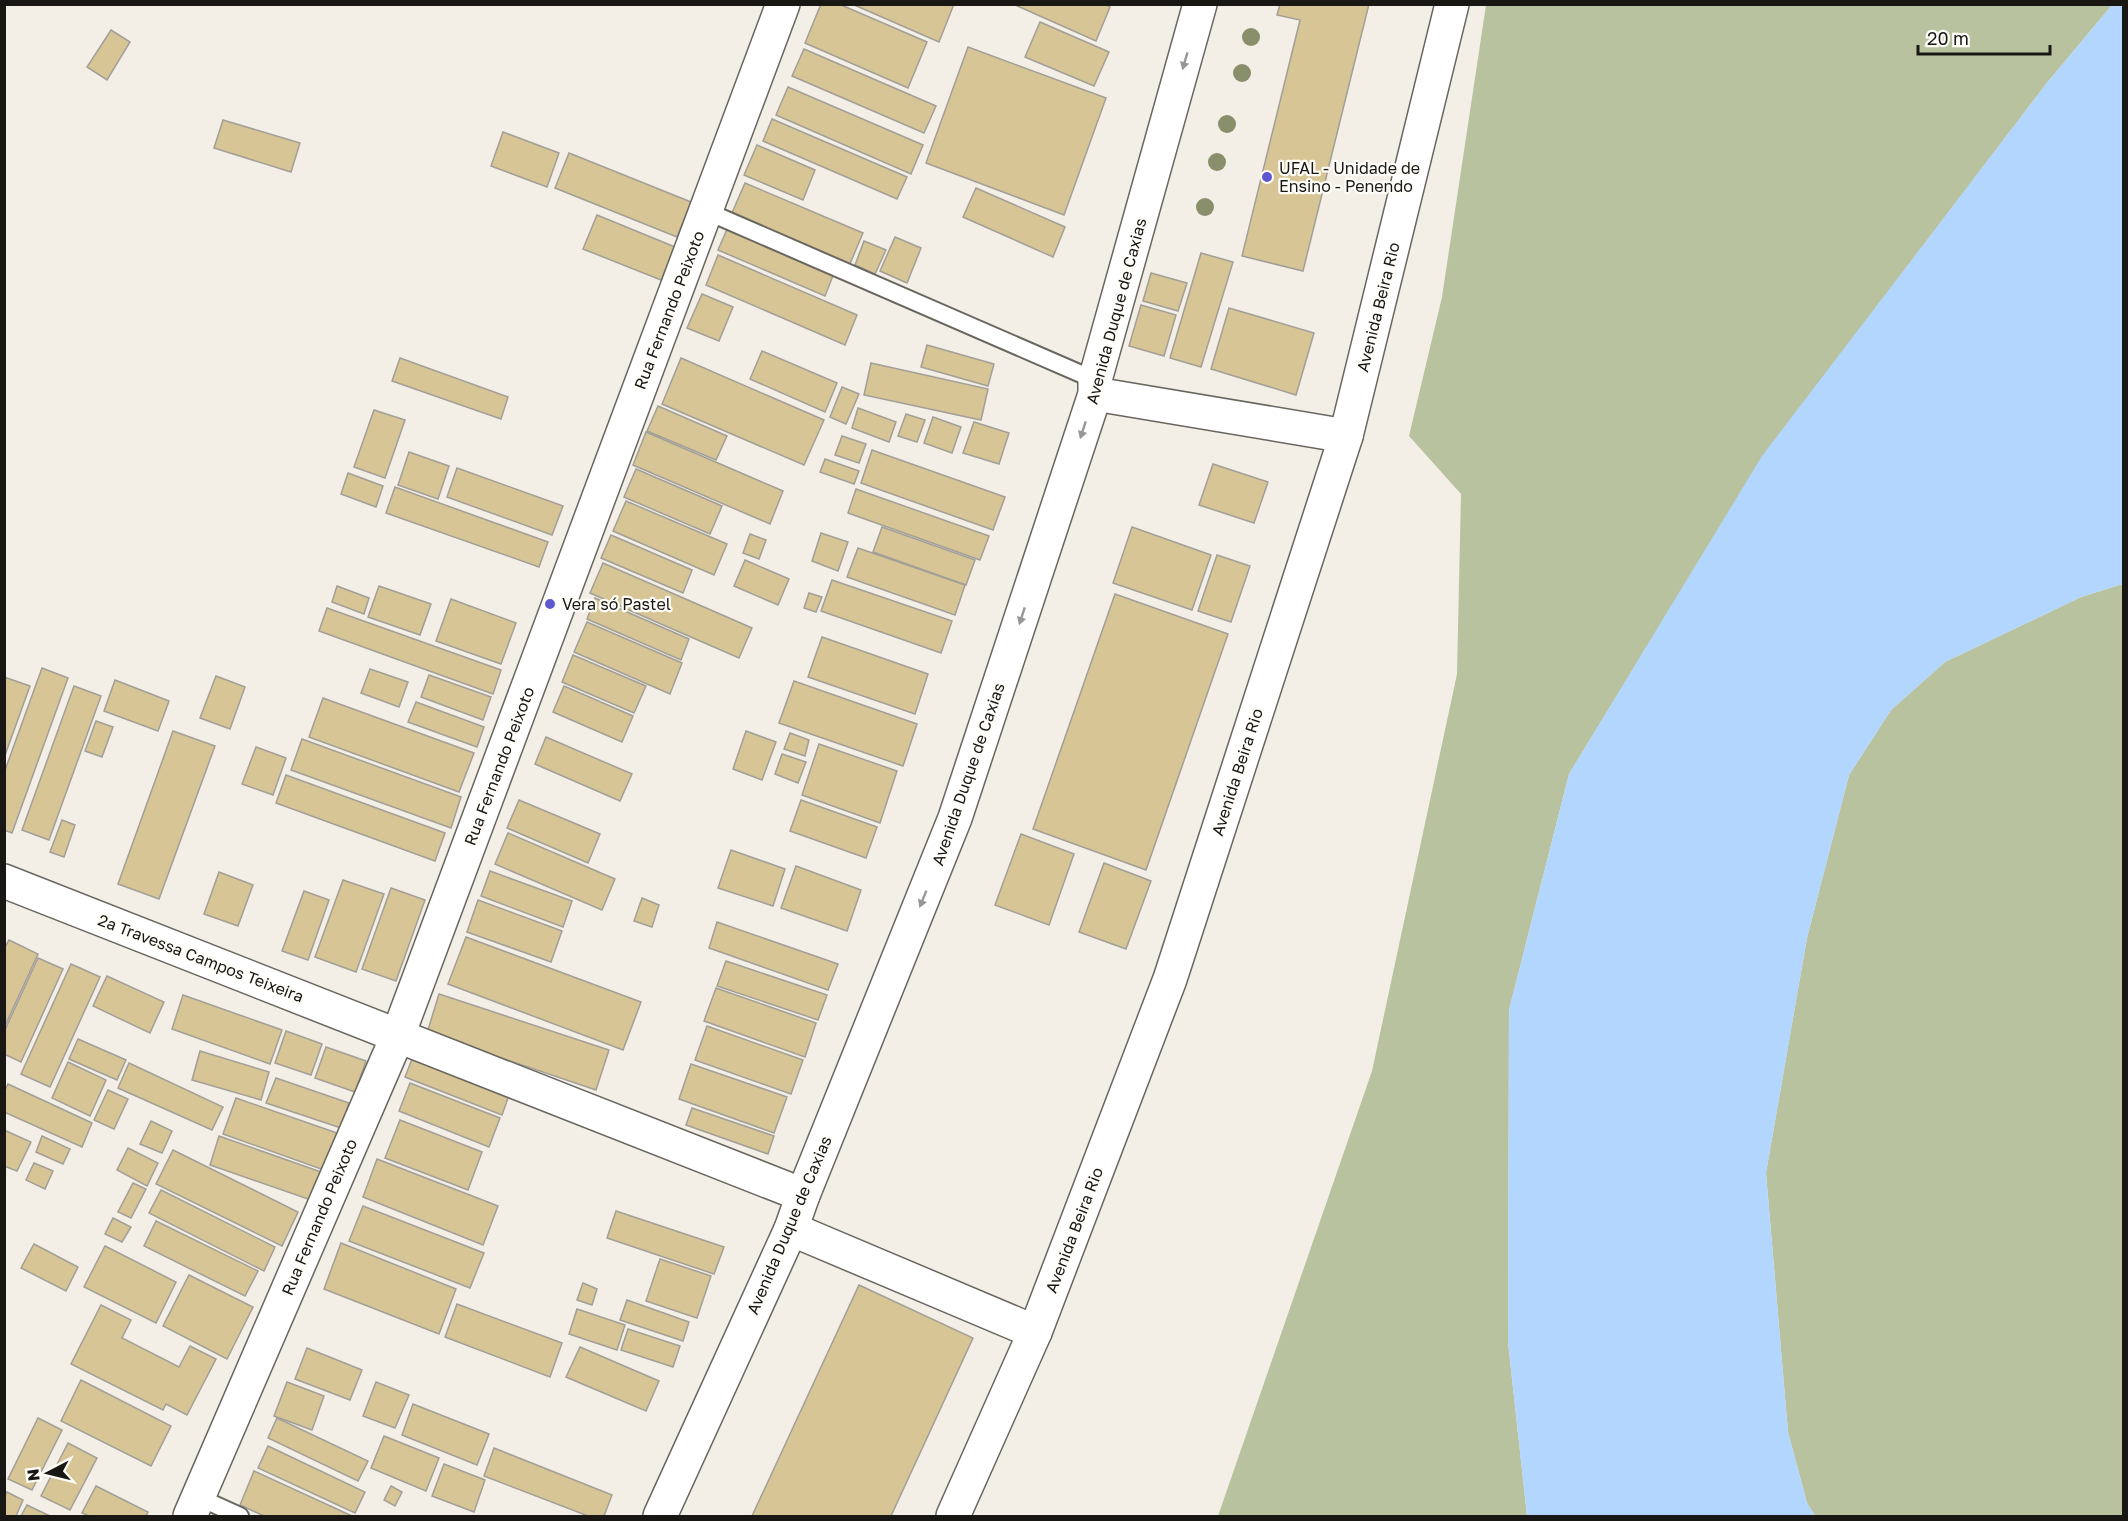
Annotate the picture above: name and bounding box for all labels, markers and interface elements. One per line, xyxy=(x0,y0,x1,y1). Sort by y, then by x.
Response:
scale bar xyxy=(1918,18,2050,56)
text: 20 m xyxy=(1927,27,1969,49)
one-way arrow xyxy=(1179,52,1189,70)
place label: UFAL - Unidade de Ensino - Penendo xyxy=(1279,158,1420,196)
marker: UFAL - Unidade de Ensino - Penendo xyxy=(1260,170,1274,184)
street label: Avenida Duque de Caxias xyxy=(1081,216,1151,406)
street label: Rua Fernando Peixoto xyxy=(630,228,708,392)
street label: Avenida Beira Rio xyxy=(1352,240,1404,374)
one-way arrow xyxy=(1077,421,1087,439)
place label: Vera só Pastel xyxy=(562,594,671,614)
marker: Vera só Pastel xyxy=(543,597,557,611)
one-way arrow xyxy=(1017,607,1026,625)
street label: Avenida Duque de Caxias xyxy=(927,680,1009,868)
street label: Rua Fernando Peixoto xyxy=(460,684,538,848)
street label: Avenida Beira Rio xyxy=(1207,706,1267,838)
one-way arrow xyxy=(918,890,928,908)
street label: 2ª Travessa Campos Teixeira xyxy=(95,909,307,1007)
street label: Avenida Duque de Caxias xyxy=(742,1133,836,1317)
street label: Rua Fernando Peixoto xyxy=(277,1136,361,1298)
street label: Avenida Beira Rio xyxy=(1041,1164,1107,1296)
north arrow xyxy=(18,1443,78,1503)
text: N xyxy=(22,1468,44,1482)

